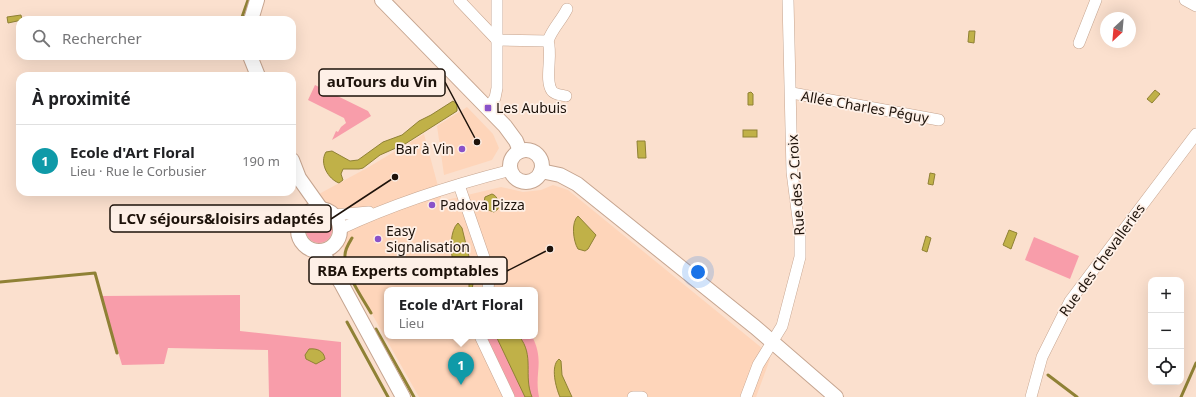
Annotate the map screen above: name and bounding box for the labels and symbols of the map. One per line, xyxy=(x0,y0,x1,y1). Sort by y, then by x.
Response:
north arrow xyxy=(1100,12,1136,48)
callout: auTours du Vin xyxy=(319,69,445,96)
text: auTours du Vin xyxy=(327,71,437,91)
street label: Allée Charles Péguy xyxy=(800,86,931,127)
place label: Les Aubuis xyxy=(496,98,567,117)
marker: Les Aubuis xyxy=(483,103,493,113)
street label: Rue des 2 Croix xyxy=(782,133,809,236)
place label: Bar à Vin xyxy=(395,139,454,158)
marker: Bar à Vin xyxy=(457,144,467,154)
place label: Padova Pizza xyxy=(440,195,525,214)
street label: Rue des Chevalleries xyxy=(1054,199,1149,320)
marker: Padova Pizza xyxy=(427,200,437,210)
callout: LCV séjours&loisirs adaptés xyxy=(110,205,331,232)
text: LCV séjours&loisirs adaptés xyxy=(118,208,324,228)
place label: Easy Signalisation xyxy=(386,221,470,256)
marker: Easy Signalisation xyxy=(373,234,383,244)
callout: RBA Experts comptables xyxy=(309,257,507,284)
text: RBA Experts comptables xyxy=(317,260,499,280)
your location xyxy=(688,262,708,282)
pin: 1 xyxy=(448,352,474,385)

